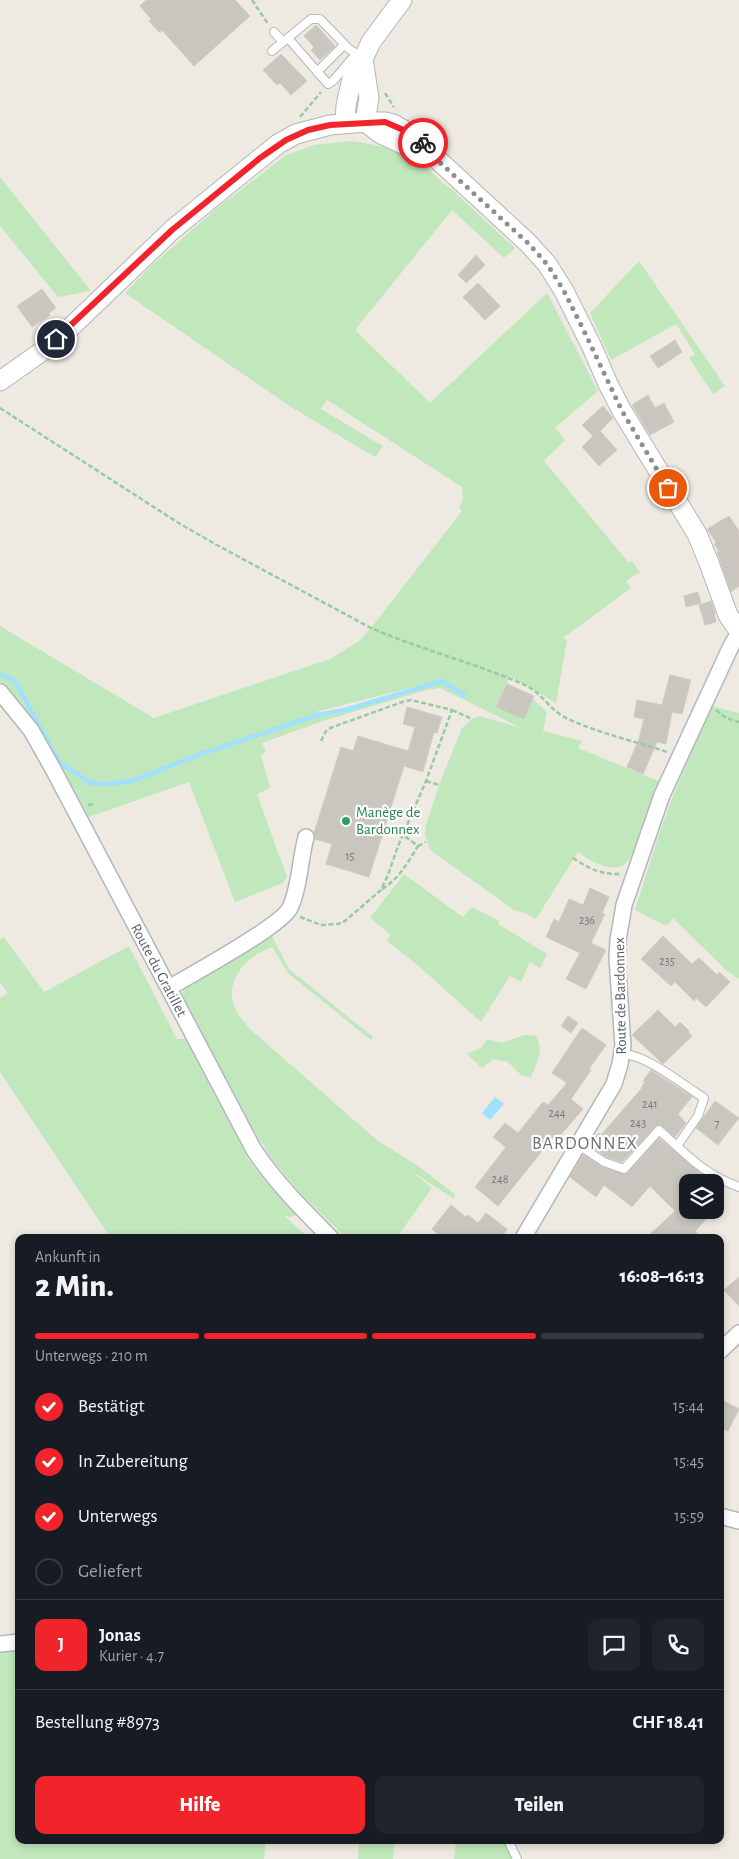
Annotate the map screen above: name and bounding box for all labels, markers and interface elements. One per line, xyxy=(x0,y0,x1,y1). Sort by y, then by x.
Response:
courier xyxy=(398,118,448,168)
icon: bike xyxy=(409,129,437,157)
pin xyxy=(35,318,77,360)
icon: home xyxy=(42,325,70,353)
pin xyxy=(647,467,689,509)
icon: bag xyxy=(654,474,682,502)
place label: Manège de Bardonnex xyxy=(356,805,420,837)
marker: Manège de Bardonnex xyxy=(340,815,352,827)
house number: 15 xyxy=(345,850,355,862)
house number: 236 xyxy=(579,914,595,926)
street label: Route du Gratillet xyxy=(128,921,189,1019)
street label: Route de Bardonnex xyxy=(612,937,629,1055)
house number: 235 xyxy=(659,955,675,967)
house number: 241 xyxy=(642,1098,658,1110)
house number: 244 xyxy=(548,1107,566,1119)
house number: 243 xyxy=(630,1117,646,1129)
house number: 7 xyxy=(714,1117,720,1129)
district label: BARDONNEX xyxy=(532,1135,638,1153)
house number: 248 xyxy=(492,1173,509,1185)
map controls xyxy=(679,1174,724,1219)
button: layers xyxy=(679,1174,724,1219)
text: Ankunft in xyxy=(35,1249,101,1265)
text: 16:08–16:13 xyxy=(619,1267,704,1286)
text: 2 Min. xyxy=(35,1270,114,1302)
text: Unterwegs · 210 m xyxy=(35,1348,148,1364)
icon: check xyxy=(35,1393,63,1421)
text: Bestätigt xyxy=(78,1397,145,1416)
text: 15:44 xyxy=(673,1398,704,1414)
icon: check xyxy=(35,1448,63,1476)
text: In Zubereitung xyxy=(78,1452,188,1471)
text: 15:45 xyxy=(674,1453,704,1469)
icon: check xyxy=(35,1503,63,1531)
text: Unterwegs xyxy=(78,1507,158,1526)
text: 15:59 xyxy=(674,1508,704,1524)
text: Geliefert xyxy=(78,1562,142,1581)
button: chat xyxy=(588,1619,640,1671)
button: phone xyxy=(652,1619,704,1671)
text: Jonas xyxy=(99,1626,141,1645)
text: J xyxy=(58,1635,64,1654)
text: Kurier · 4.7 xyxy=(99,1648,164,1664)
text: Bestellung #8973 xyxy=(35,1713,160,1732)
text: CHF 18.41 xyxy=(632,1713,704,1732)
button: Hilfe xyxy=(35,1776,365,1834)
button: Teilen xyxy=(375,1776,704,1834)

